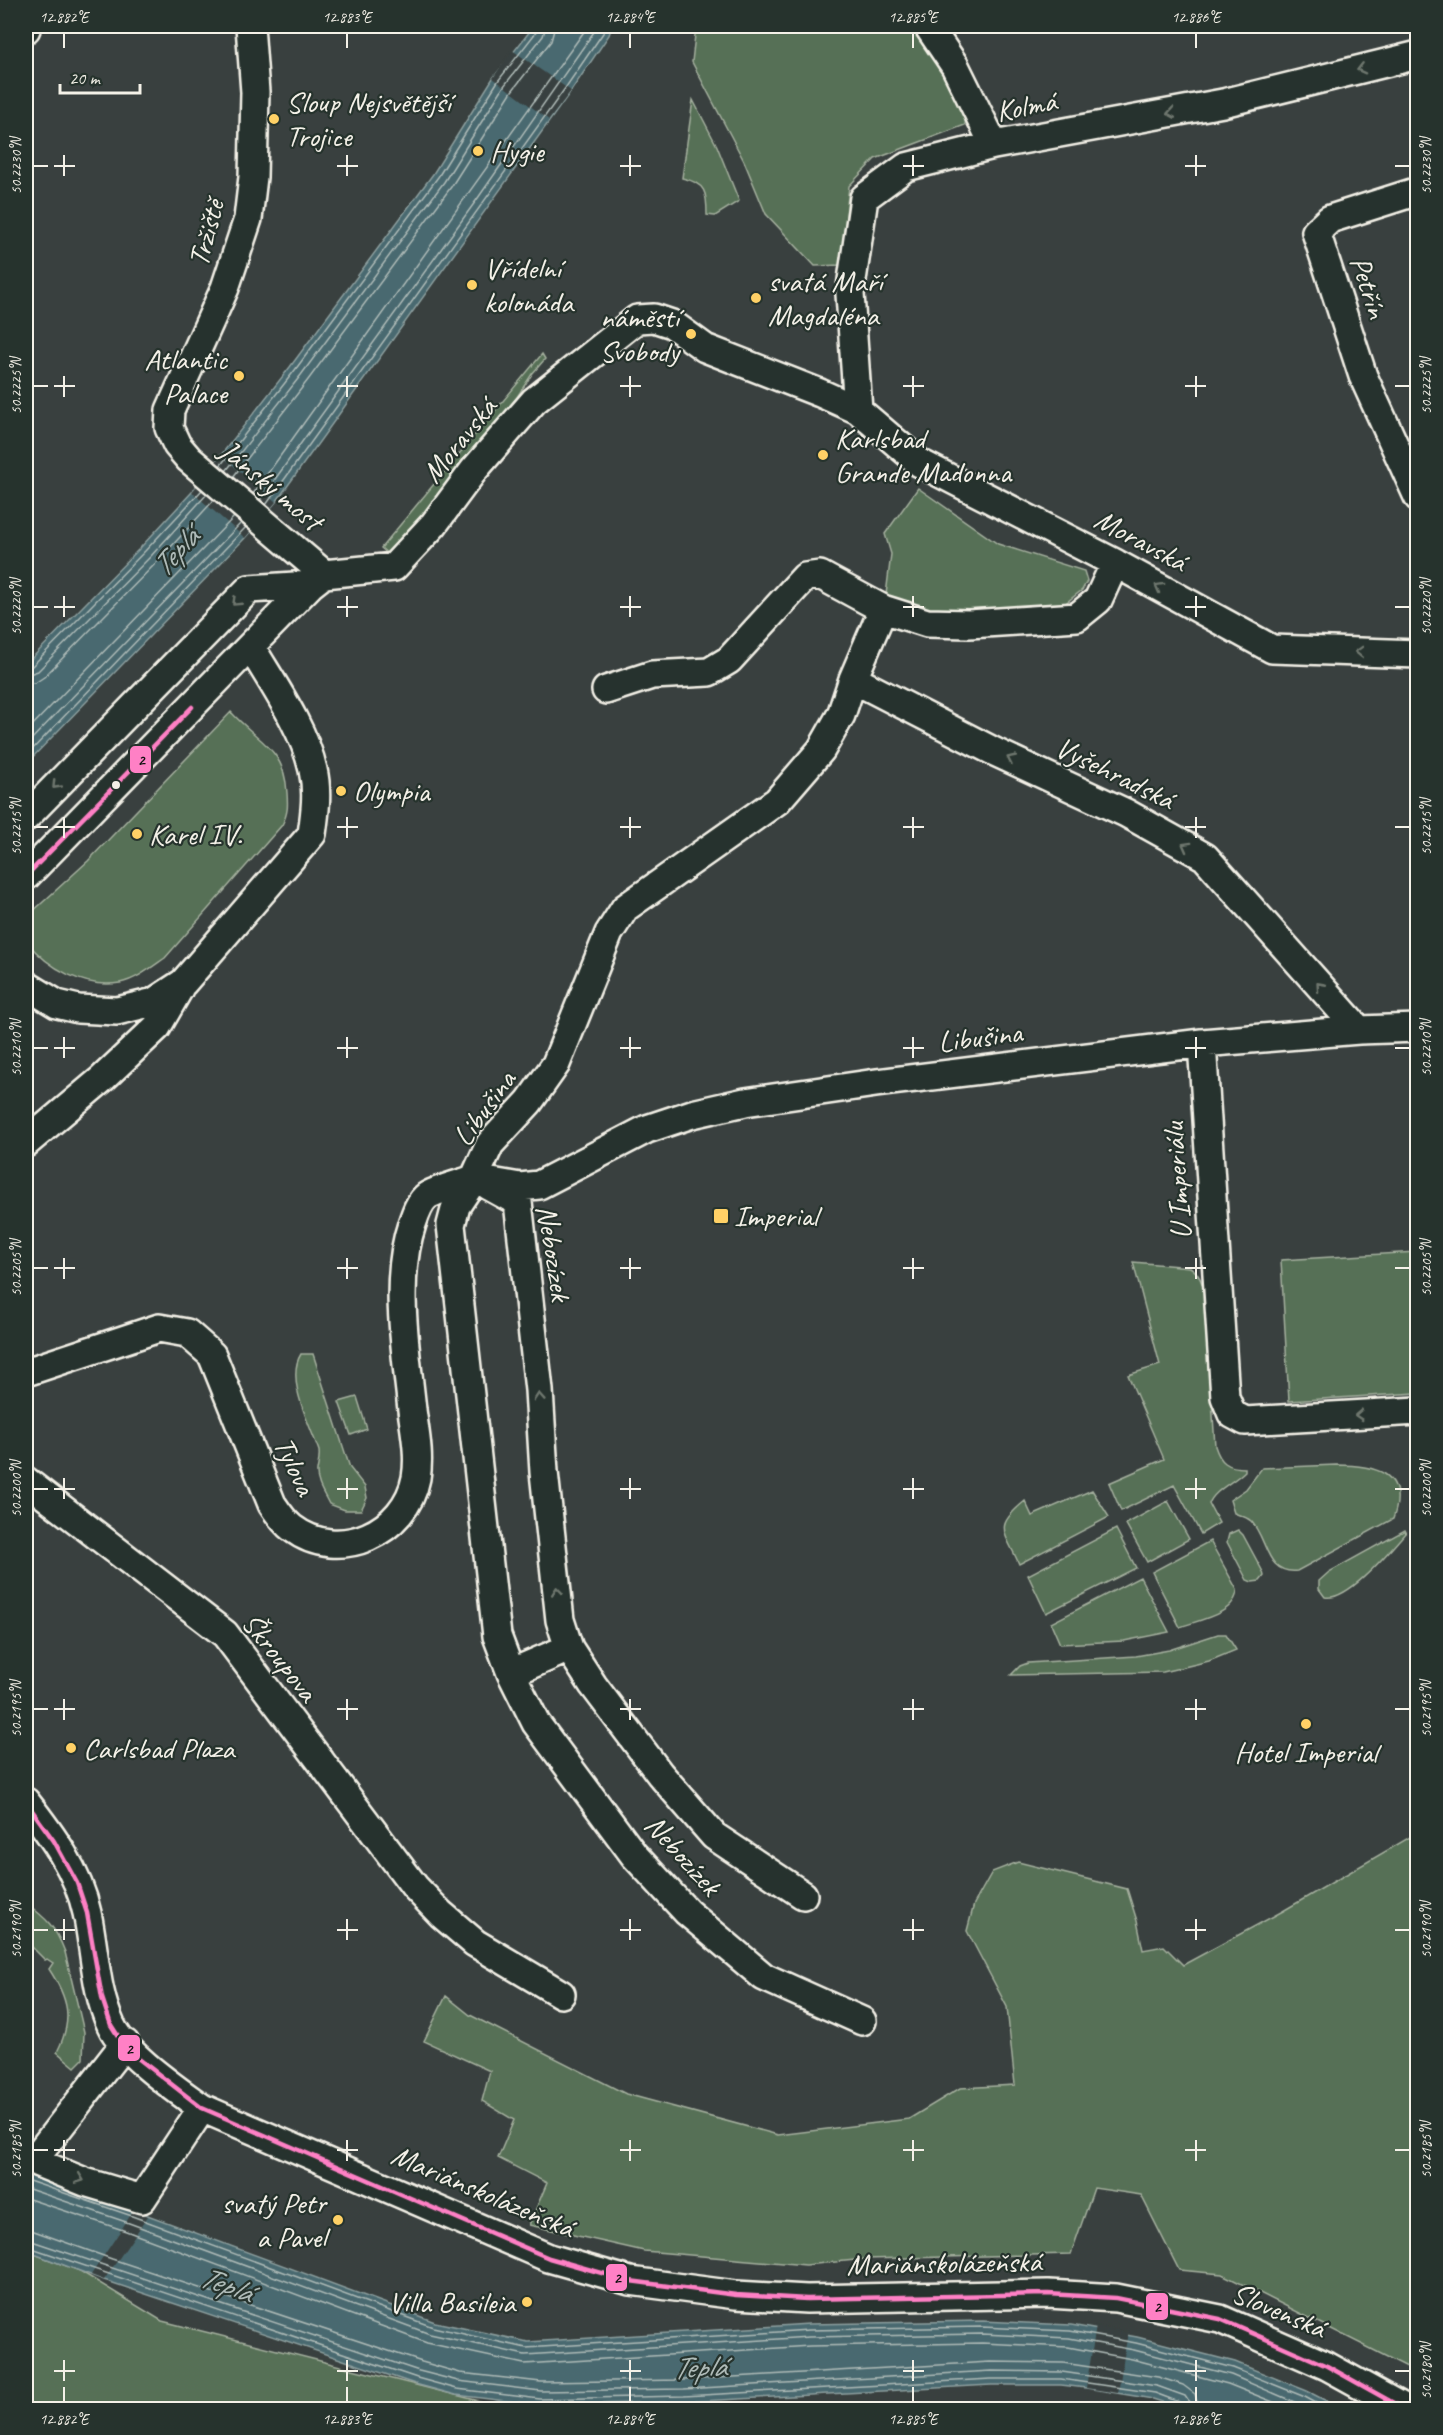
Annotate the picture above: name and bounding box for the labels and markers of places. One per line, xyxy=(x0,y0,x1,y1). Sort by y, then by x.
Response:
place label: Sloup Nejsvětější Trojice xyxy=(286,83,457,155)
marker: Sloup Nejsvětější Trojice xyxy=(267,112,281,126)
place label: Hygie xyxy=(490,132,546,170)
marker: Hygie xyxy=(471,144,485,158)
place label: Vřídelní kolonáda xyxy=(484,249,575,321)
place label: svatá Maří Magdaléna xyxy=(768,262,889,334)
marker: Vřídelní kolonáda xyxy=(465,278,479,292)
marker: svatá Maří Magdaléna xyxy=(749,291,763,305)
place label: náměstí Svobody xyxy=(600,298,685,370)
marker: náměstí Svobody xyxy=(684,327,698,341)
place label: Atlantic Palace xyxy=(144,340,229,412)
marker: Atlantic Palace xyxy=(232,369,246,383)
place label: Karlsbad Grande Madonna xyxy=(835,419,1013,491)
marker: Karlsbad Grande Madonna xyxy=(816,448,830,462)
place label: Olympia xyxy=(353,772,432,810)
unlabelled marker xyxy=(110,779,122,791)
marker: Olympia xyxy=(334,784,348,798)
place label: Karel IV. xyxy=(149,815,242,853)
marker: Karel IV. xyxy=(130,827,144,841)
place label: Imperial xyxy=(734,1197,823,1235)
marker: Imperial xyxy=(712,1207,730,1225)
marker: Hotel Imperial xyxy=(1299,1717,1313,1731)
place label: Carlsbad Plaza xyxy=(83,1729,236,1767)
place label: Hotel Imperial xyxy=(1235,1733,1382,1771)
marker: Carlsbad Plaza xyxy=(64,1741,78,1755)
place label: svatý Petr a Pavel xyxy=(222,2184,331,2256)
marker: svatý Petr a Pavel xyxy=(331,2213,345,2227)
place label: Villa Basileia xyxy=(388,2283,517,2321)
marker: Villa Basileia xyxy=(520,2295,534,2309)

